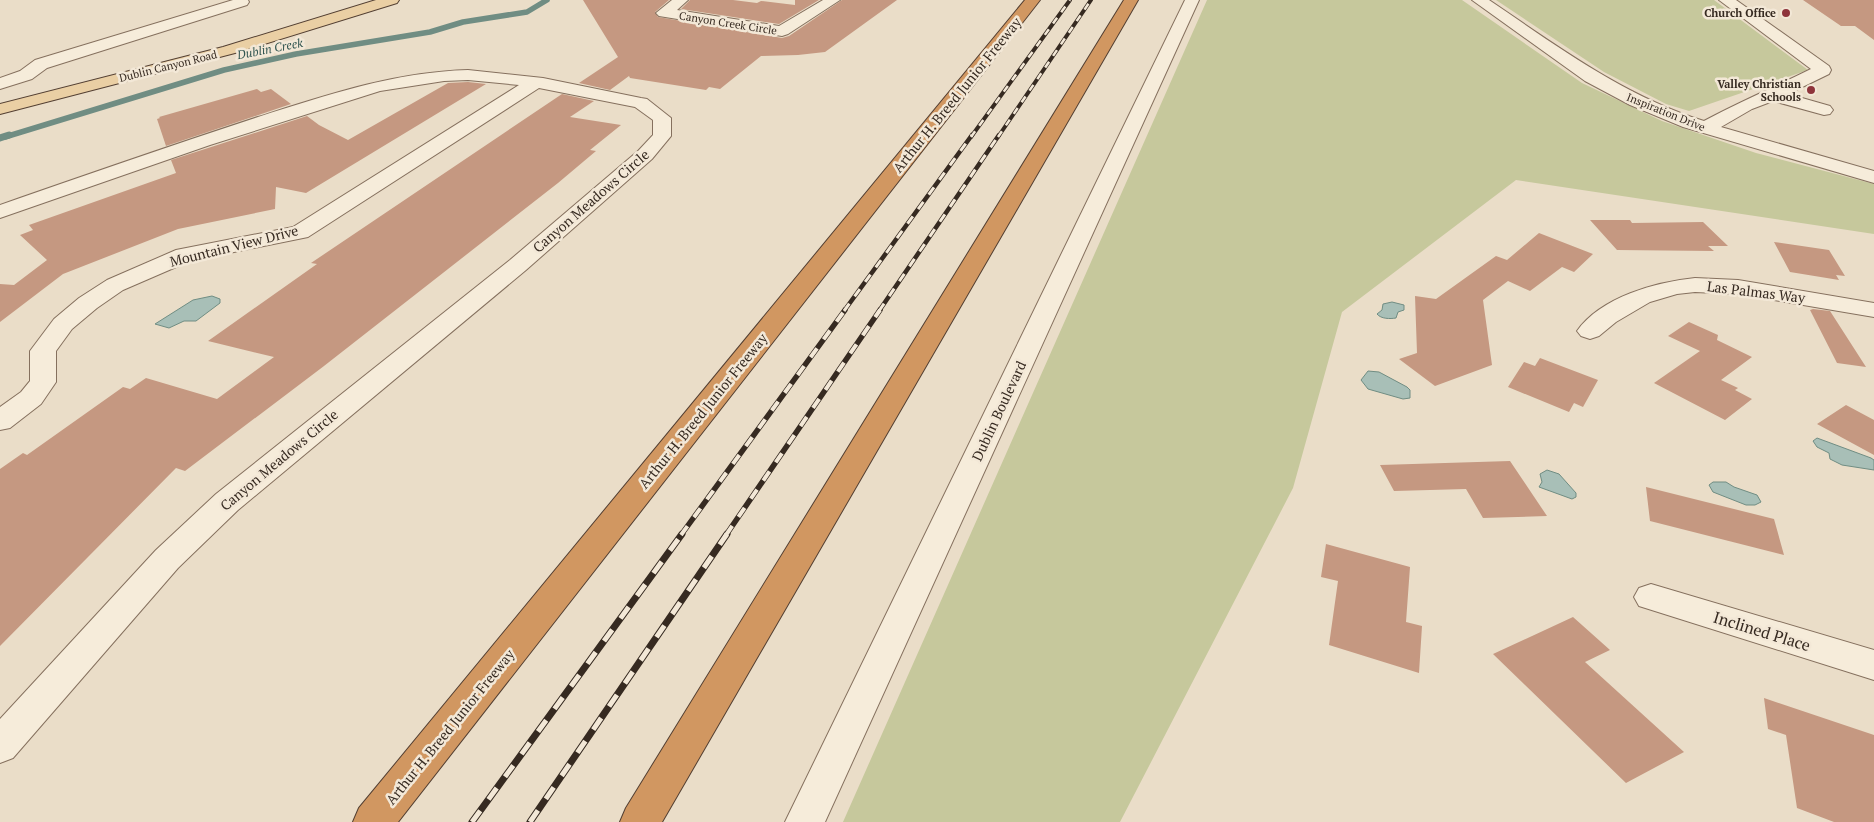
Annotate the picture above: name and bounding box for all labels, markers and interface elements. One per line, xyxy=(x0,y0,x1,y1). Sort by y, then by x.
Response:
place label: Church Office xyxy=(1704,6,1776,20)
marker: Church Office xyxy=(1780,7,1792,19)
street label: Canyon Creek Circle xyxy=(678,8,779,38)
street label: Arthur H. Breed Junior Freeway xyxy=(888,12,1026,176)
water label: Dublin Creek xyxy=(235,35,304,62)
street label: Dublin Canyon Road xyxy=(118,47,218,85)
place label: Valley Christian Schools xyxy=(1717,77,1801,104)
marker: Valley Christian Schools xyxy=(1805,84,1817,96)
street label: Inspiration Drive xyxy=(1625,90,1708,134)
street label: Canyon Meadows Circle xyxy=(528,145,653,256)
street label: Mountain View Drive xyxy=(168,220,300,271)
street label: Las Palmas Way xyxy=(1706,276,1807,307)
street label: Arthur H. Breed Junior Freeway xyxy=(634,328,772,492)
street label: Dublin Boulevard xyxy=(967,357,1030,464)
street label: Canyon Meadows Circle xyxy=(216,405,342,515)
street label: Inclined Place xyxy=(1711,606,1813,656)
street label: Arthur H. Breed Junior Freeway xyxy=(381,644,519,808)

